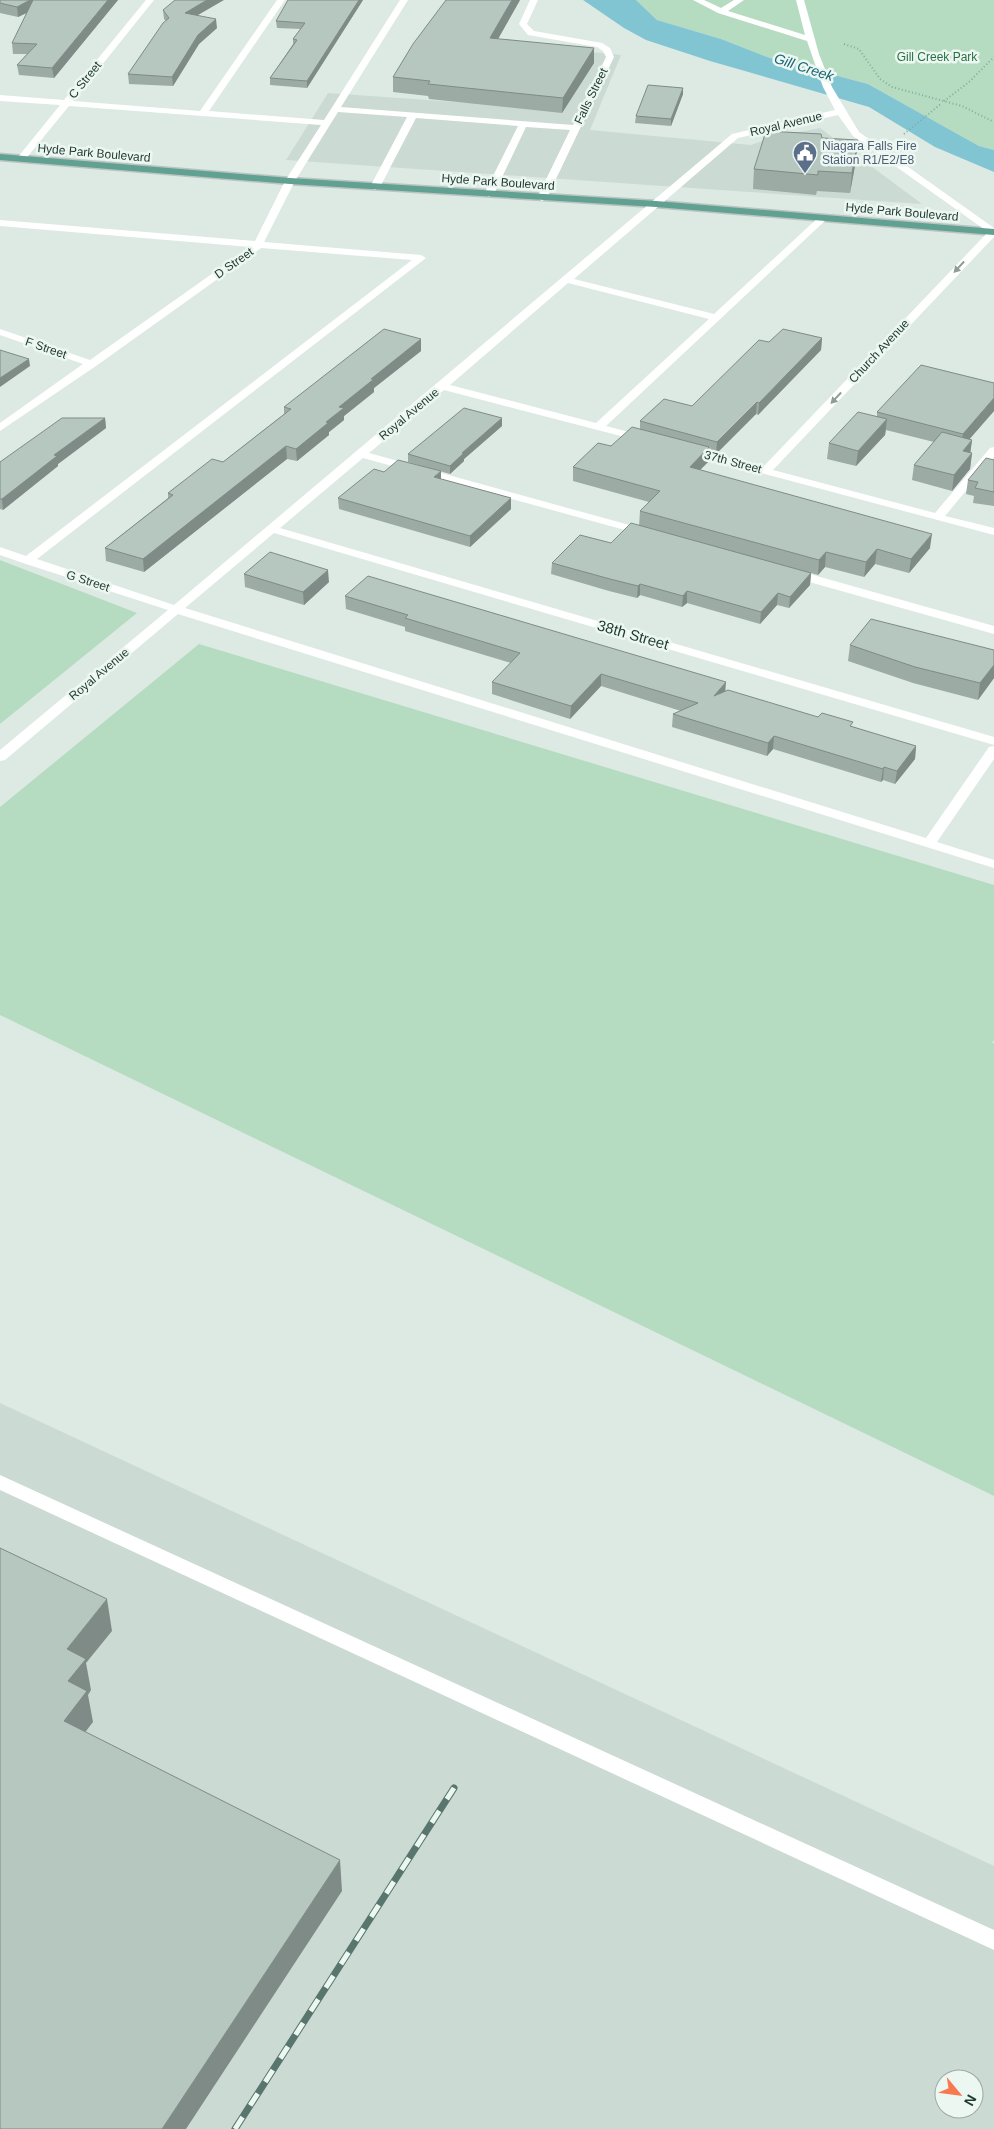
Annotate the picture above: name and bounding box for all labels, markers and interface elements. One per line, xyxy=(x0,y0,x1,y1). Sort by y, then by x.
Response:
water label: Gill Creek xyxy=(772,50,837,84)
park label: Gill Creek Park xyxy=(897,50,978,64)
street label: C Street xyxy=(66,58,105,102)
street label: Falls Street xyxy=(571,65,611,126)
street label: Royal Avenue xyxy=(748,109,824,139)
place label: Niagara Falls Fire Station R1/E2/E8 xyxy=(822,139,917,167)
public building icon: Niagara Falls Fire Station R1/E2/E8 xyxy=(792,140,818,174)
street label: Hyde Park Boulevard xyxy=(37,141,151,165)
street label: Hyde Park Boulevard xyxy=(441,171,555,193)
street label: Hyde Park Boulevard xyxy=(845,200,959,224)
street label: D Street xyxy=(212,244,257,281)
one-way arrow xyxy=(953,261,965,273)
street label: Church Avenue xyxy=(846,316,912,386)
street label: F Street xyxy=(24,334,69,362)
street label: Royal Avenue xyxy=(376,385,442,443)
one-way arrow xyxy=(830,391,842,403)
street label: 37th Street xyxy=(703,448,764,477)
street label: G Street xyxy=(65,567,112,595)
street label: 38th Street xyxy=(596,616,672,653)
street label: Royal Avenue xyxy=(66,645,132,703)
north arrow xyxy=(934,2069,984,2119)
text: N xyxy=(961,2092,980,2109)

